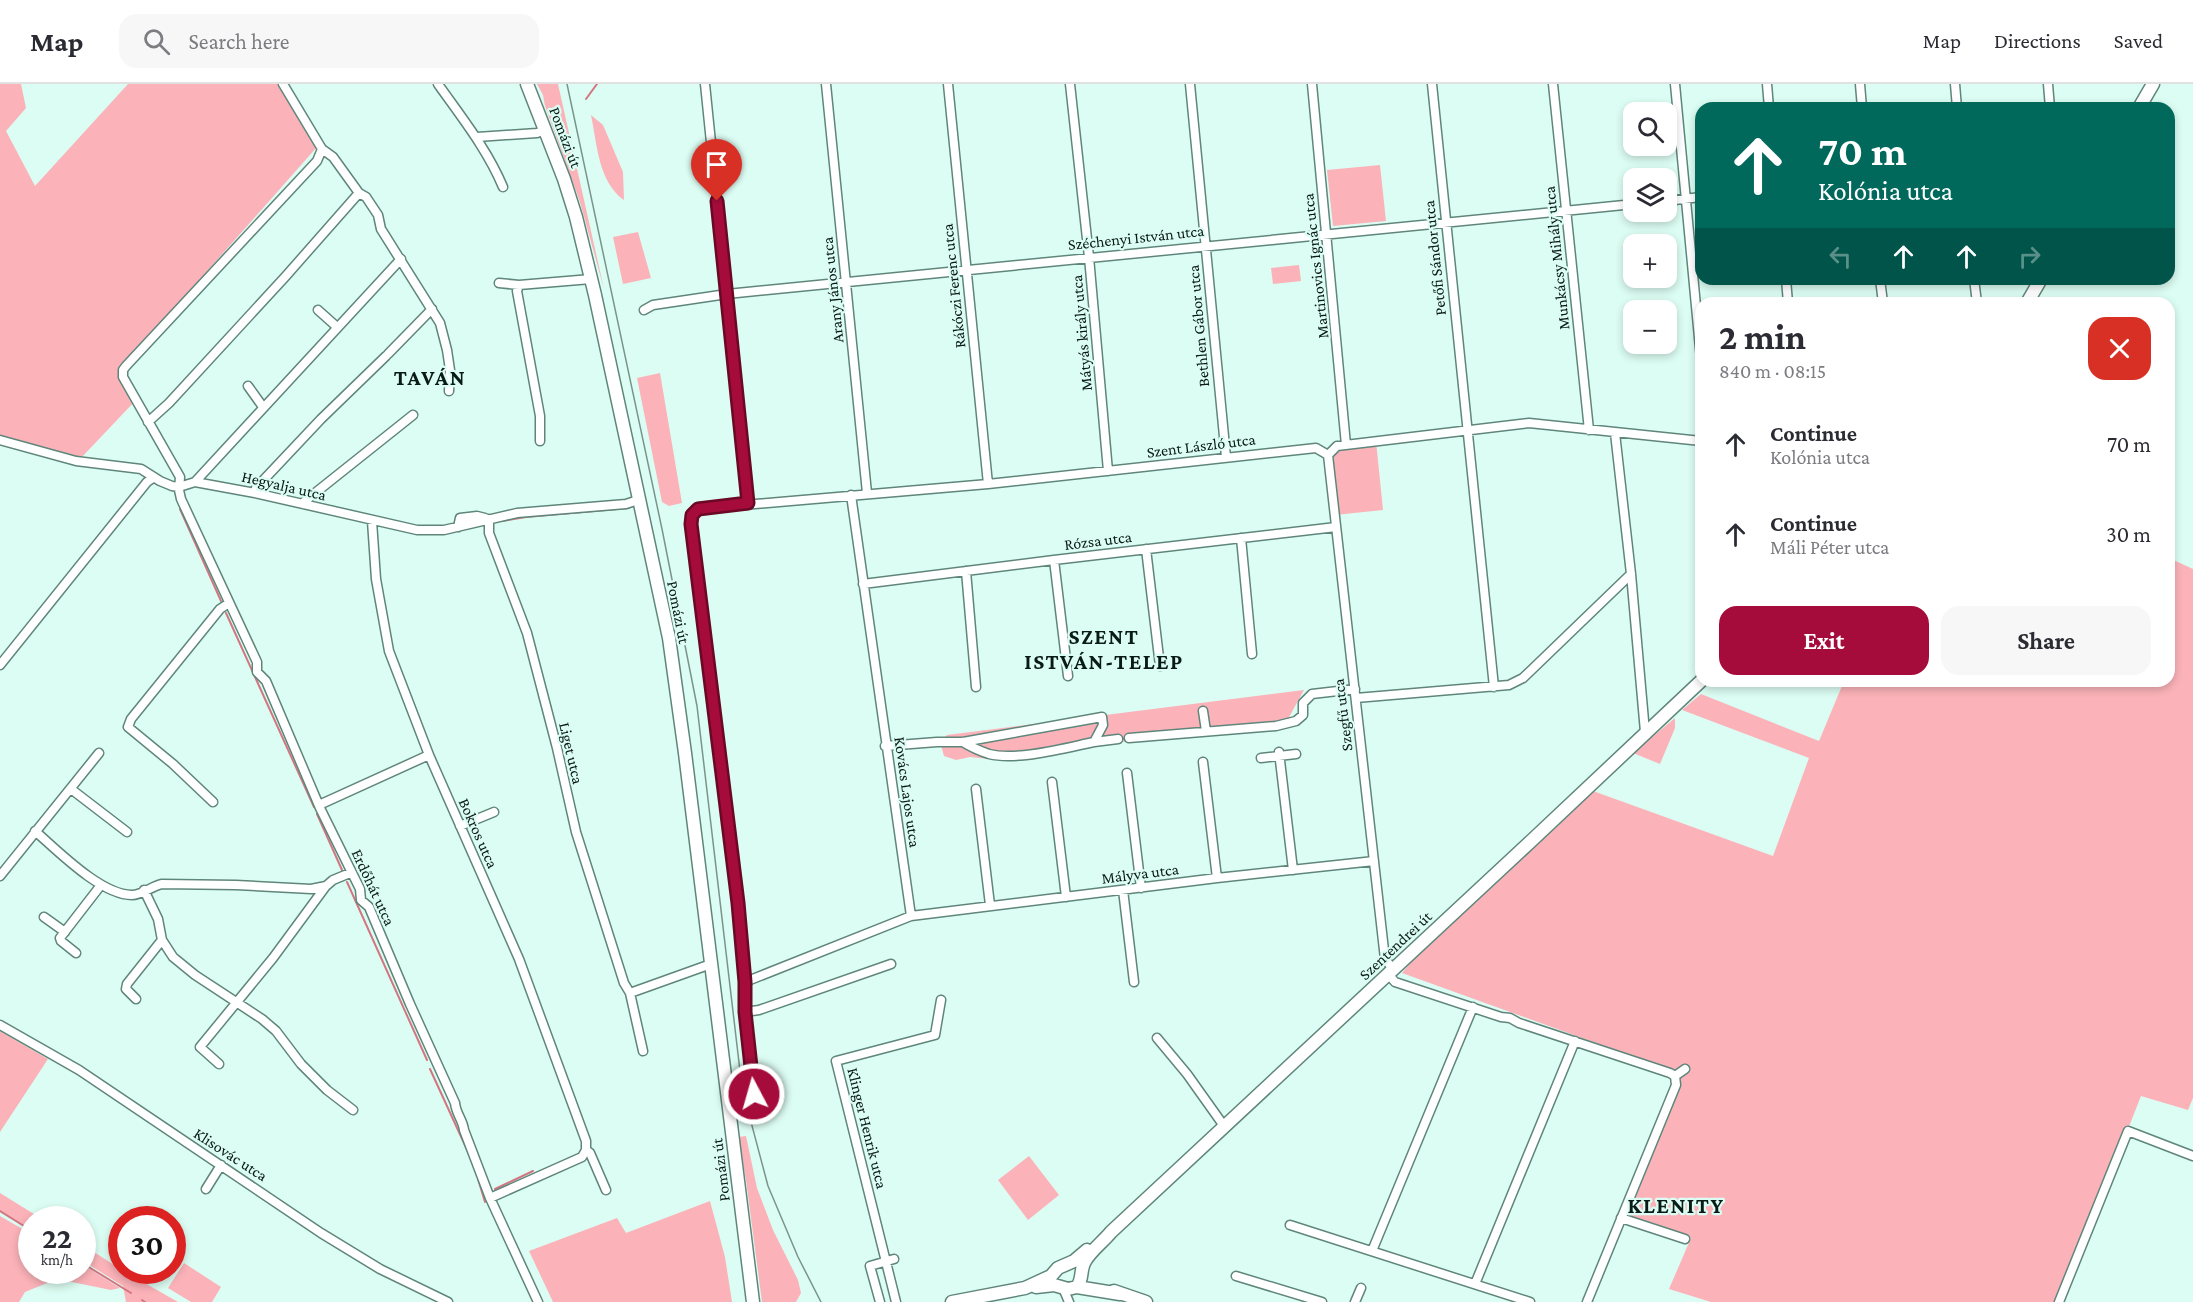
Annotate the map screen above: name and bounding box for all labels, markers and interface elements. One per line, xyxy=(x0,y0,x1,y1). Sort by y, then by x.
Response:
search box xyxy=(119,14,539,68)
icon: search xyxy=(140,25,173,58)
text: Map xyxy=(30,26,83,57)
text: Search here xyxy=(188,29,289,54)
text: Map xyxy=(1923,29,1961,53)
text: Directions xyxy=(1994,29,2081,53)
text: Saved xyxy=(2114,29,2163,53)
map controls xyxy=(1623,102,1677,354)
button: search xyxy=(1623,102,1677,156)
street label: Pomázi út xyxy=(546,104,585,171)
icon: ahead xyxy=(1719,126,1797,204)
text: 70 m xyxy=(1818,127,1907,174)
pin xyxy=(691,139,742,201)
icon: arrive xyxy=(700,148,733,181)
button: layers xyxy=(1623,168,1677,222)
text: Kolónia utca xyxy=(1818,176,1953,206)
street label: Munkácsy Mihály utca xyxy=(1540,185,1573,331)
street label: Martinovics Ignác utca xyxy=(1299,192,1333,339)
street label: Petőfi Sándor utca xyxy=(1420,199,1449,316)
street label: Rákóczi Ferenc utca xyxy=(938,222,968,349)
street label: Széchenyi István utca xyxy=(1067,222,1206,254)
button: + xyxy=(1623,234,1677,288)
street label: Arany János utca xyxy=(818,235,848,344)
icon: left xyxy=(1824,240,1857,273)
icon: ahead xyxy=(1887,240,1920,273)
icon: ahead xyxy=(1950,240,1983,273)
icon: right xyxy=(2013,240,2046,273)
street label: Bethlen Gábor utca xyxy=(1185,264,1212,388)
street label: Mátyás király utca xyxy=(1068,273,1096,392)
button: − xyxy=(1623,300,1677,354)
text: 2 min xyxy=(1719,317,1806,357)
button: close xyxy=(2088,317,2151,380)
text: 840 m · 08:15 xyxy=(1719,360,1826,382)
district label: TAVÁN xyxy=(394,365,466,390)
text: Continue xyxy=(1770,421,1857,446)
icon: ahead xyxy=(1719,428,1752,461)
street label: Szent László utca xyxy=(1146,430,1257,461)
text: 70 m xyxy=(2107,432,2151,457)
text: Kolónia utca xyxy=(1770,446,1870,468)
street label: Hegyalja utca xyxy=(240,468,328,505)
text: Continue xyxy=(1770,511,1857,536)
icon: ahead xyxy=(1719,518,1752,551)
text: 30 m xyxy=(2106,522,2151,547)
street label: Rózsa utca xyxy=(1063,528,1133,553)
text: Máli Péter utca xyxy=(1770,536,1889,558)
street label: Pomázi út xyxy=(664,579,693,646)
button: Exit xyxy=(1719,606,1929,675)
button: Share xyxy=(1941,606,2151,675)
district label: SZENT ISTVÁN-TELEP xyxy=(1024,624,1184,674)
street label: Szegfű utca xyxy=(1330,677,1356,752)
street label: Liget utca xyxy=(555,721,587,786)
street label: Kovács Lajos utca xyxy=(890,736,924,849)
street label: Bokros utca xyxy=(456,796,502,871)
street label: Erdőhát utca xyxy=(348,846,399,929)
street label: Mályva utca xyxy=(1100,860,1180,888)
street label: Szentendrei út xyxy=(1356,907,1435,983)
position arrow xyxy=(722,1062,786,1126)
street label: Klinger Henrik utca xyxy=(843,1066,891,1191)
street label: Klisovác utca xyxy=(191,1124,271,1185)
street label: Pomázi út xyxy=(708,1137,733,1203)
district label: KLENITY xyxy=(1627,1193,1725,1218)
speed limit sign: 30 xyxy=(108,1206,186,1284)
text: 22 xyxy=(42,1221,72,1254)
text: km/h xyxy=(41,1252,73,1268)

